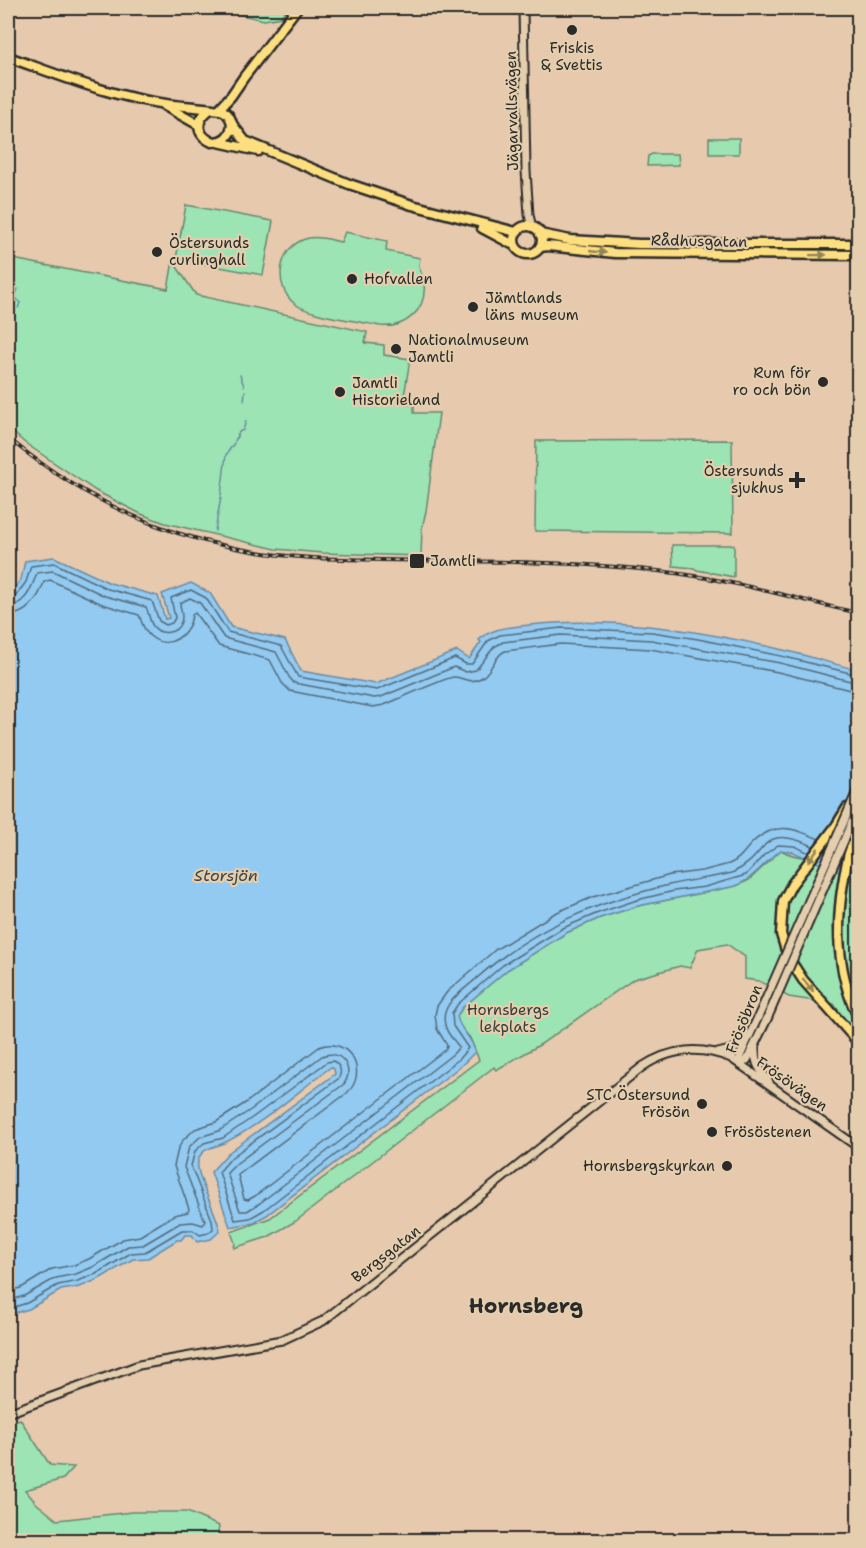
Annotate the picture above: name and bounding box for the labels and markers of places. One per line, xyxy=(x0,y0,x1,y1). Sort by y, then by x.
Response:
marker: Friskis & Svettis xyxy=(565,23,579,37)
place label: Friskis & Svettis xyxy=(541,38,603,75)
place label: Östersunds curlinghall xyxy=(169,233,249,270)
marker: Östersunds curlinghall xyxy=(150,245,164,259)
place label: Hofvallen xyxy=(364,269,433,289)
marker: Hofvallen xyxy=(345,272,359,286)
place label: Jämtlands läns museum xyxy=(485,288,579,325)
marker: Jämtlands läns museum xyxy=(466,300,480,314)
place label: Nationalmuseum Jamtli xyxy=(408,330,529,367)
marker: Nationalmuseum Jamtli xyxy=(389,342,403,356)
place label: Rum för ro och bön xyxy=(733,363,811,400)
place label: Jamtli Historieland xyxy=(352,373,441,410)
marker: Rum för ro och bön xyxy=(816,375,830,389)
marker: Jamtli Historieland xyxy=(333,385,347,399)
place label: Östersunds sjukhus xyxy=(704,461,784,498)
marker: Östersunds sjukhus xyxy=(788,471,806,489)
place label: Jamtli xyxy=(430,551,476,571)
marker: Jamtli xyxy=(408,552,426,570)
place label: STC Östersund Frösön xyxy=(586,1085,690,1122)
marker: STC Östersund Frösön xyxy=(695,1097,709,1111)
place label: Frösöstenen xyxy=(724,1122,811,1142)
marker: Frösöstenen xyxy=(705,1125,719,1139)
place label: Hornsbergskyrkan xyxy=(583,1156,715,1176)
marker: Hornsbergskyrkan xyxy=(720,1159,734,1173)

